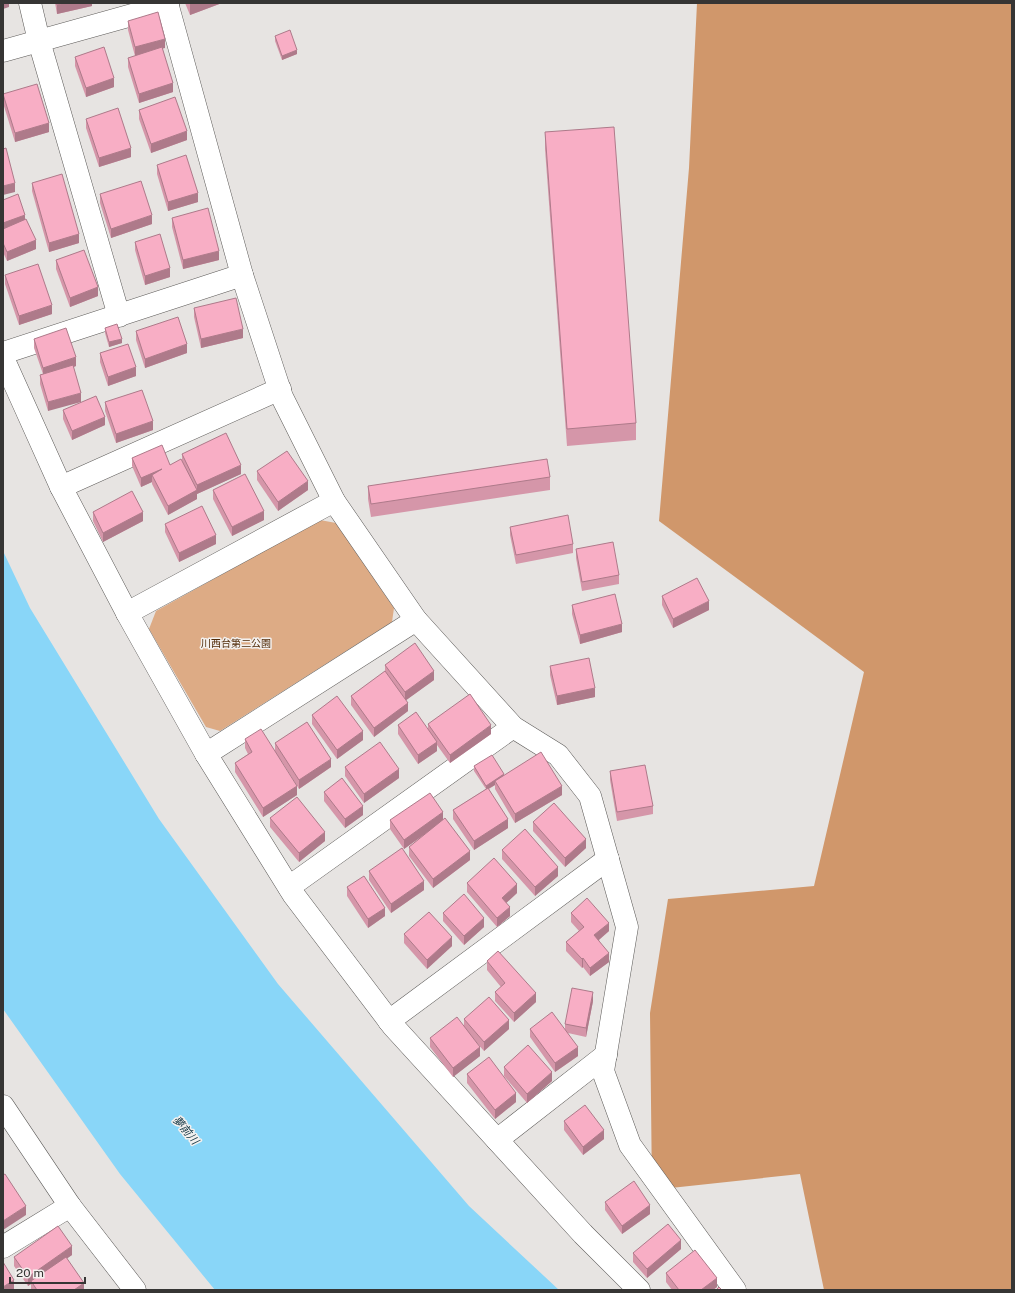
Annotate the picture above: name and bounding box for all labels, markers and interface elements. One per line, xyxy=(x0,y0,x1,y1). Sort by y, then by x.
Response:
park label: 川西台第二公園 xyxy=(201,637,271,649)
water label: 夢前川 xyxy=(171,1114,202,1147)
scale bar xyxy=(10,1259,85,1285)
text: 20 m xyxy=(16,1266,44,1280)

